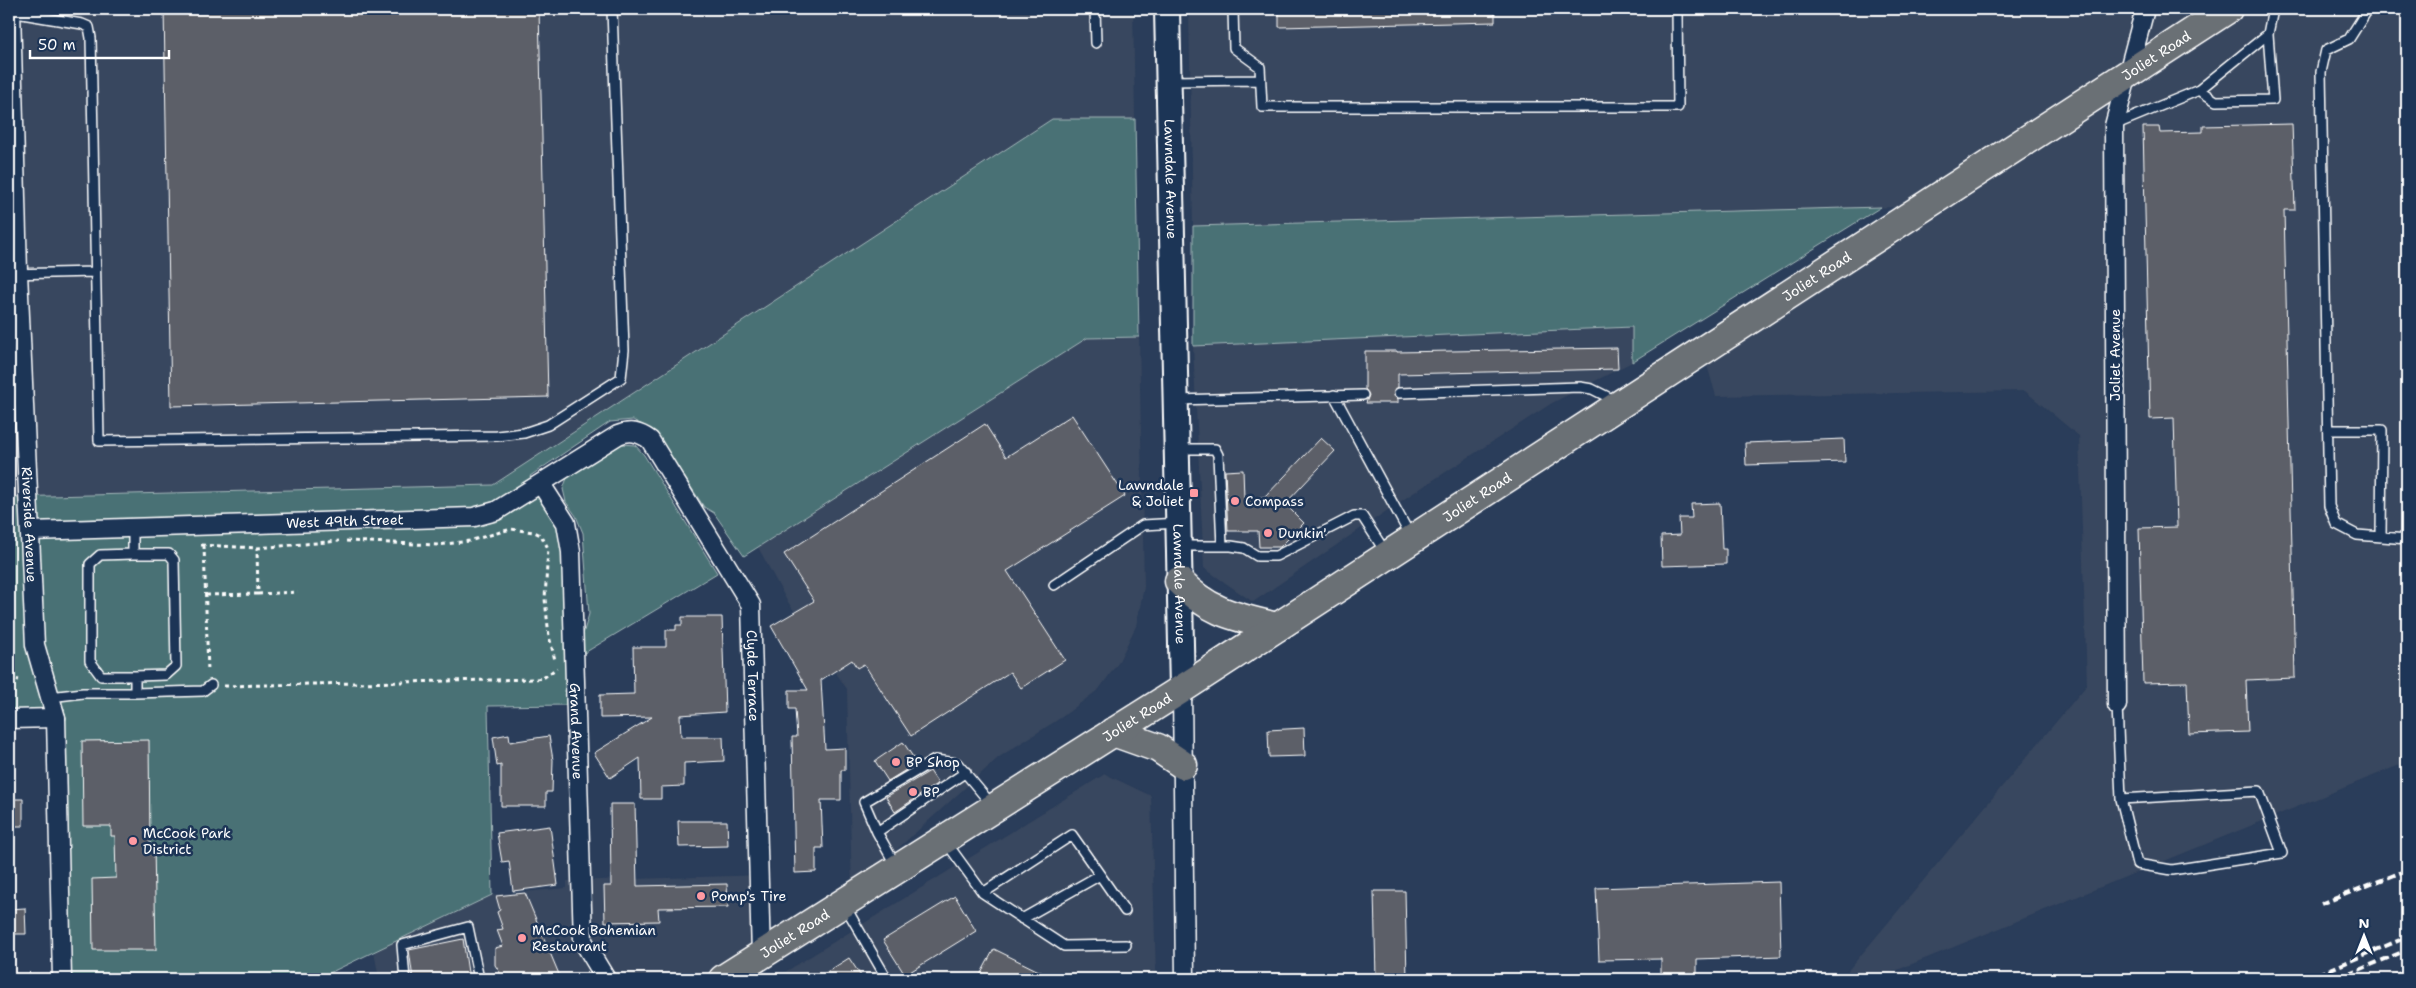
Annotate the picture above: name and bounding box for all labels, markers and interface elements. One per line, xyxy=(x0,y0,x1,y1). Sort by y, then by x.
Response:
street label: Joliet Road xyxy=(2118,27,2194,85)
scale bar xyxy=(30,28,169,60)
text: 50 m xyxy=(38,35,76,55)
street label: Lawndale Avenue xyxy=(1160,119,1181,239)
street label: Joliet Road xyxy=(1779,247,1855,305)
street label: Joliet Avenue xyxy=(2106,309,2124,401)
street label: Riverside Avenue xyxy=(18,466,41,583)
street label: Joliet Road xyxy=(1439,468,1515,526)
place label: Lawndale & Joliet xyxy=(1118,476,1184,510)
marker: Lawndale & Joliet xyxy=(1188,487,1200,499)
place label: Compass xyxy=(1245,492,1304,510)
marker: Compass xyxy=(1229,495,1241,507)
street label: West 49th Street xyxy=(286,510,404,532)
street label: Lawndale Avenue xyxy=(1169,524,1190,644)
place label: Dunkin' xyxy=(1278,524,1327,542)
marker: Dunkin' xyxy=(1262,527,1274,539)
street label: Clyde Terrace xyxy=(743,629,763,722)
street label: Grand Avenue xyxy=(566,683,587,780)
street label: Joliet Road xyxy=(1099,689,1175,746)
place label: BP Shop xyxy=(906,753,960,771)
marker: BP Shop xyxy=(890,756,902,768)
place label: BP xyxy=(923,783,940,801)
marker: BP xyxy=(907,786,919,798)
place label: McCook Park District xyxy=(143,824,231,858)
marker: McCook Park District xyxy=(127,835,139,847)
place label: Pomp's Tire xyxy=(711,887,787,905)
marker: Pomp's Tire xyxy=(695,890,707,902)
street label: Joliet Road xyxy=(757,905,833,962)
north arrow xyxy=(2338,910,2388,960)
text: N xyxy=(2358,914,2370,932)
place label: McCook Bohemian Restaurant xyxy=(532,921,656,955)
marker: McCook Bohemian Restaurant xyxy=(516,932,528,944)

